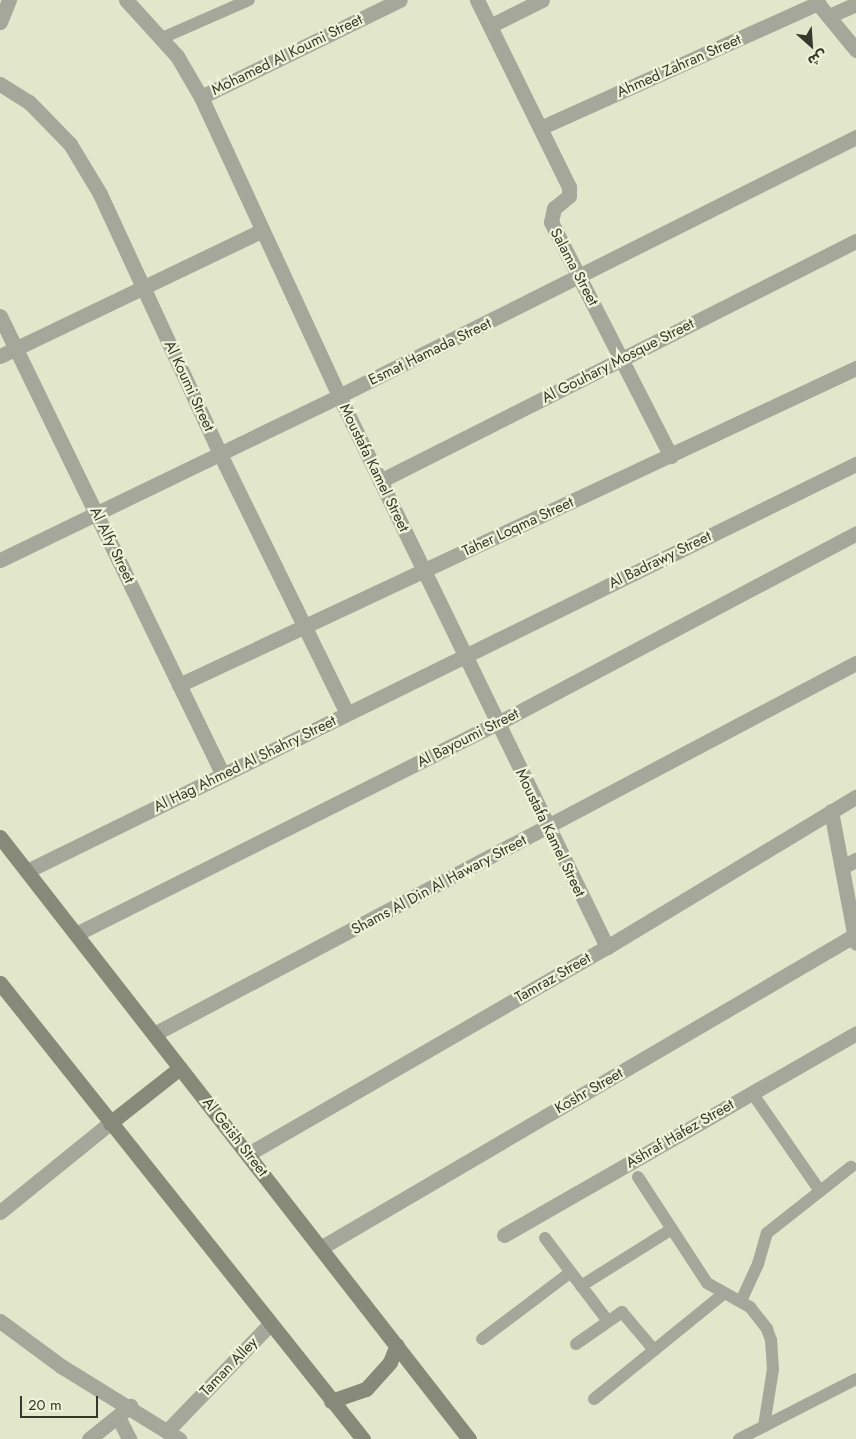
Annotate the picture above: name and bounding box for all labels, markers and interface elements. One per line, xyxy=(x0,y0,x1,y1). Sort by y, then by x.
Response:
street label: Mohamed Al Koumi Street xyxy=(209,11,365,99)
north arrow xyxy=(786,20,836,70)
street label: Ahmed Zahran Street xyxy=(614,31,744,101)
text: ش xyxy=(805,45,831,72)
street label: Salama Street xyxy=(546,225,602,309)
street label: Esmat Hamada Street xyxy=(366,314,494,390)
street label: Al Gouhary Mosque Street xyxy=(539,315,697,407)
street label: Al Koumi Street xyxy=(160,338,218,434)
street label: Moustafa Kamel Street xyxy=(335,401,413,535)
street label: Taher Loqma Street xyxy=(460,493,576,561)
street label: Al Alfy Street xyxy=(86,504,138,586)
street label: Al Badrawy Street xyxy=(606,527,714,593)
street label: Al Bayoumi Street xyxy=(414,705,522,771)
street label: Al Hag Ahmed Al Shahry Street xyxy=(151,712,339,816)
street label: Moustafa Kamel Street xyxy=(511,766,589,900)
street label: Shams Al Din Al Hawary Street xyxy=(348,831,530,939)
street label: Tamraz Street xyxy=(512,949,594,1007)
street label: Koshr Street xyxy=(552,1064,626,1118)
street label: Al Geish Street xyxy=(199,1094,271,1180)
street label: Ashraf Hafez Street xyxy=(623,1096,737,1172)
street label: Taman Alley xyxy=(197,1334,261,1400)
scale bar xyxy=(22,1386,100,1418)
text: 20 m xyxy=(28,1394,62,1416)

